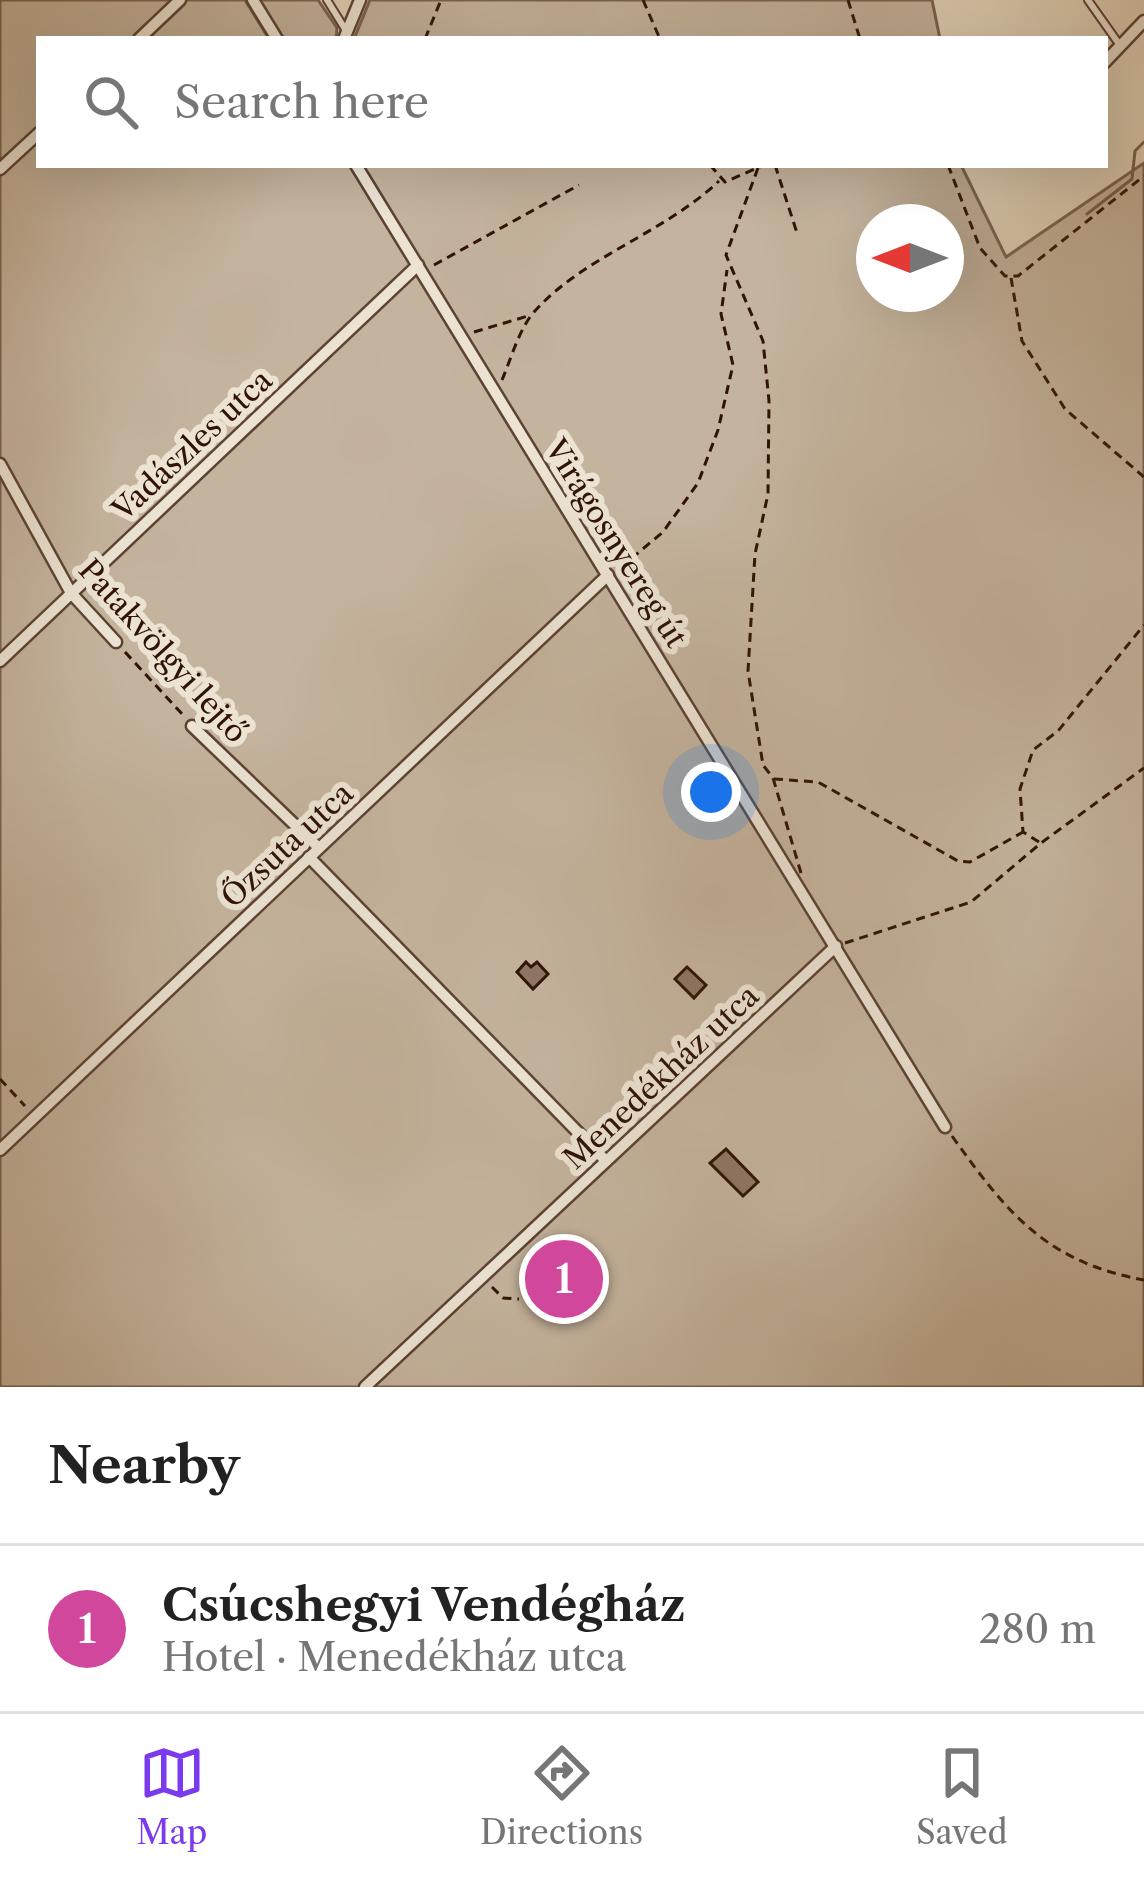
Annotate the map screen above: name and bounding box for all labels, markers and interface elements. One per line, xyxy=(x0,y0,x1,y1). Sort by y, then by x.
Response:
search box xyxy=(36,36,1108,168)
icon: search xyxy=(78,69,144,135)
text: Search here xyxy=(174,74,429,130)
north arrow xyxy=(856,204,964,312)
street label: Vadászles utca xyxy=(104,362,280,529)
street label: Virágosnyereg út xyxy=(537,431,695,654)
street label: Patakvölgyi lejtő xyxy=(71,552,255,750)
your location xyxy=(681,762,741,822)
street label: Őzsuta utca xyxy=(213,775,361,915)
street label: Menedékház utca xyxy=(556,977,766,1177)
pin: 1 xyxy=(525,1234,603,1324)
text: Nearby xyxy=(48,1434,240,1496)
text: Csúcshegyi Vendégház xyxy=(162,1577,686,1633)
text: 1 xyxy=(78,1605,96,1653)
text: 280 m xyxy=(979,1605,1096,1653)
text: Hotel · Menedékház utca xyxy=(162,1633,626,1681)
tab: Map xyxy=(136,1740,207,1853)
tab: Directions xyxy=(480,1740,643,1853)
tab: Saved xyxy=(916,1740,1008,1853)

